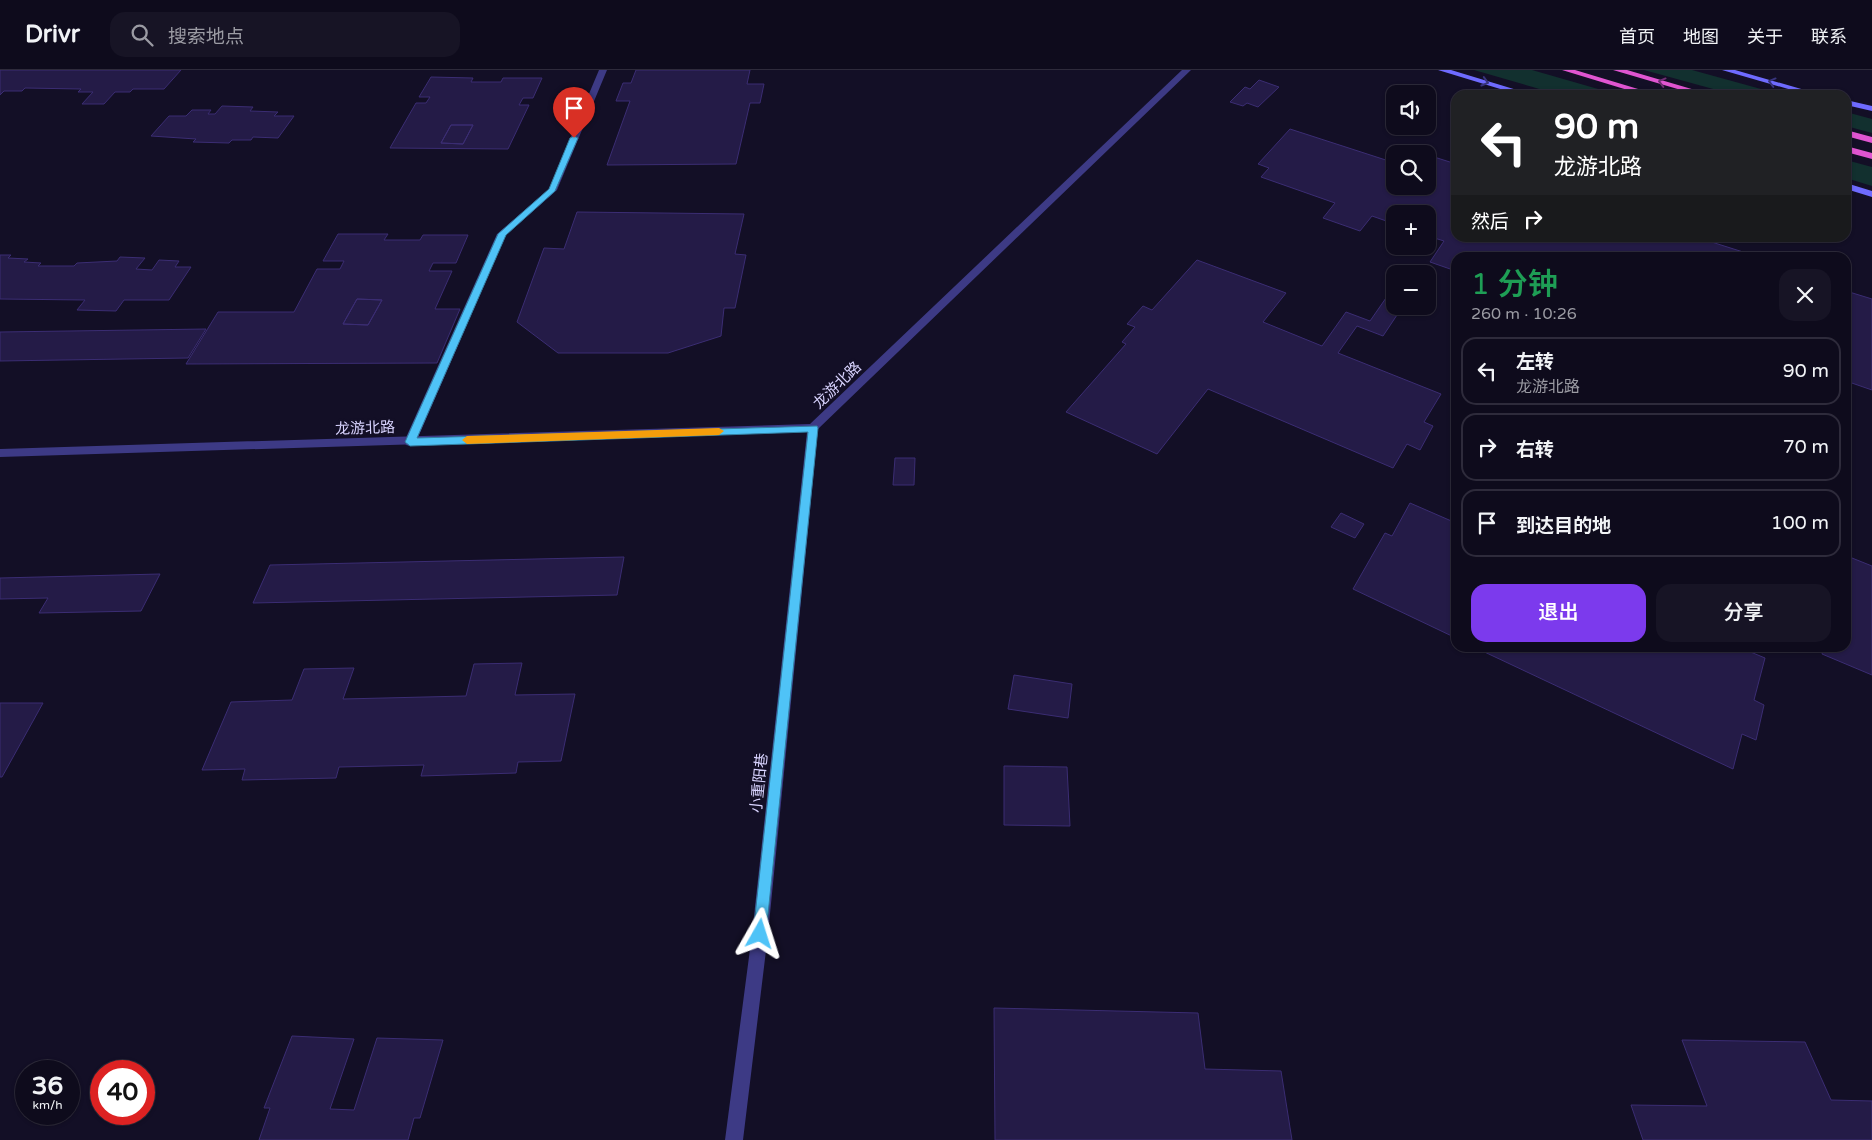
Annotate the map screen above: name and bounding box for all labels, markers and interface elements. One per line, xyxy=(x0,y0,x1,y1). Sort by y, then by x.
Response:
search box xyxy=(110,12,460,57)
text: Drivr xyxy=(25,20,80,49)
icon: search xyxy=(128,21,156,49)
text: 搜索地点 xyxy=(168,26,244,48)
text: 首页 xyxy=(1619,26,1655,48)
text: 地图 xyxy=(1683,26,1719,48)
text: 关于 xyxy=(1747,26,1783,48)
text: 联系 xyxy=(1811,26,1847,48)
one-way arrow xyxy=(1481,77,1489,87)
one-way arrow xyxy=(1659,78,1667,88)
one-way arrow xyxy=(1769,78,1777,88)
map controls xyxy=(1386,85,1436,315)
button: sound xyxy=(1386,85,1436,135)
pin xyxy=(553,87,595,138)
icon: arrive xyxy=(560,94,588,122)
text: 90 m xyxy=(1554,106,1639,148)
icon: left xyxy=(1471,110,1536,175)
button: search xyxy=(1386,145,1436,195)
text: 龙游北路 xyxy=(1554,154,1642,180)
button: + xyxy=(1386,205,1436,255)
icon: right xyxy=(1519,205,1547,233)
text: 然后 xyxy=(1471,211,1509,233)
button: − xyxy=(1386,265,1436,315)
text: 1 分钟 xyxy=(1471,266,1558,303)
button: close xyxy=(1779,269,1831,321)
text: 260 m · 10:26 xyxy=(1471,304,1577,324)
text: 左转 xyxy=(1516,351,1554,373)
icon: left xyxy=(1473,357,1501,385)
street label: 龙游北路 xyxy=(809,358,865,412)
text: 90 m xyxy=(1783,360,1829,382)
text: 龙游北路 xyxy=(1516,377,1580,397)
street label: 龙游北路 xyxy=(335,418,395,438)
icon: right xyxy=(1473,433,1501,461)
text: 70 m xyxy=(1783,436,1829,458)
text: 右转 xyxy=(1516,439,1554,461)
icon: arrive xyxy=(1473,509,1501,537)
text: 100 m xyxy=(1771,512,1829,534)
text: 到达目的地 xyxy=(1516,515,1611,537)
button: 退出 xyxy=(1471,584,1646,642)
button: 分享 xyxy=(1656,584,1831,642)
street label: 小重阳巷 xyxy=(747,752,771,814)
position arrow xyxy=(733,907,785,959)
speed limit sign: 40 xyxy=(90,1060,155,1125)
text: 36 xyxy=(32,1071,63,1101)
text: km/h xyxy=(32,1098,63,1112)

